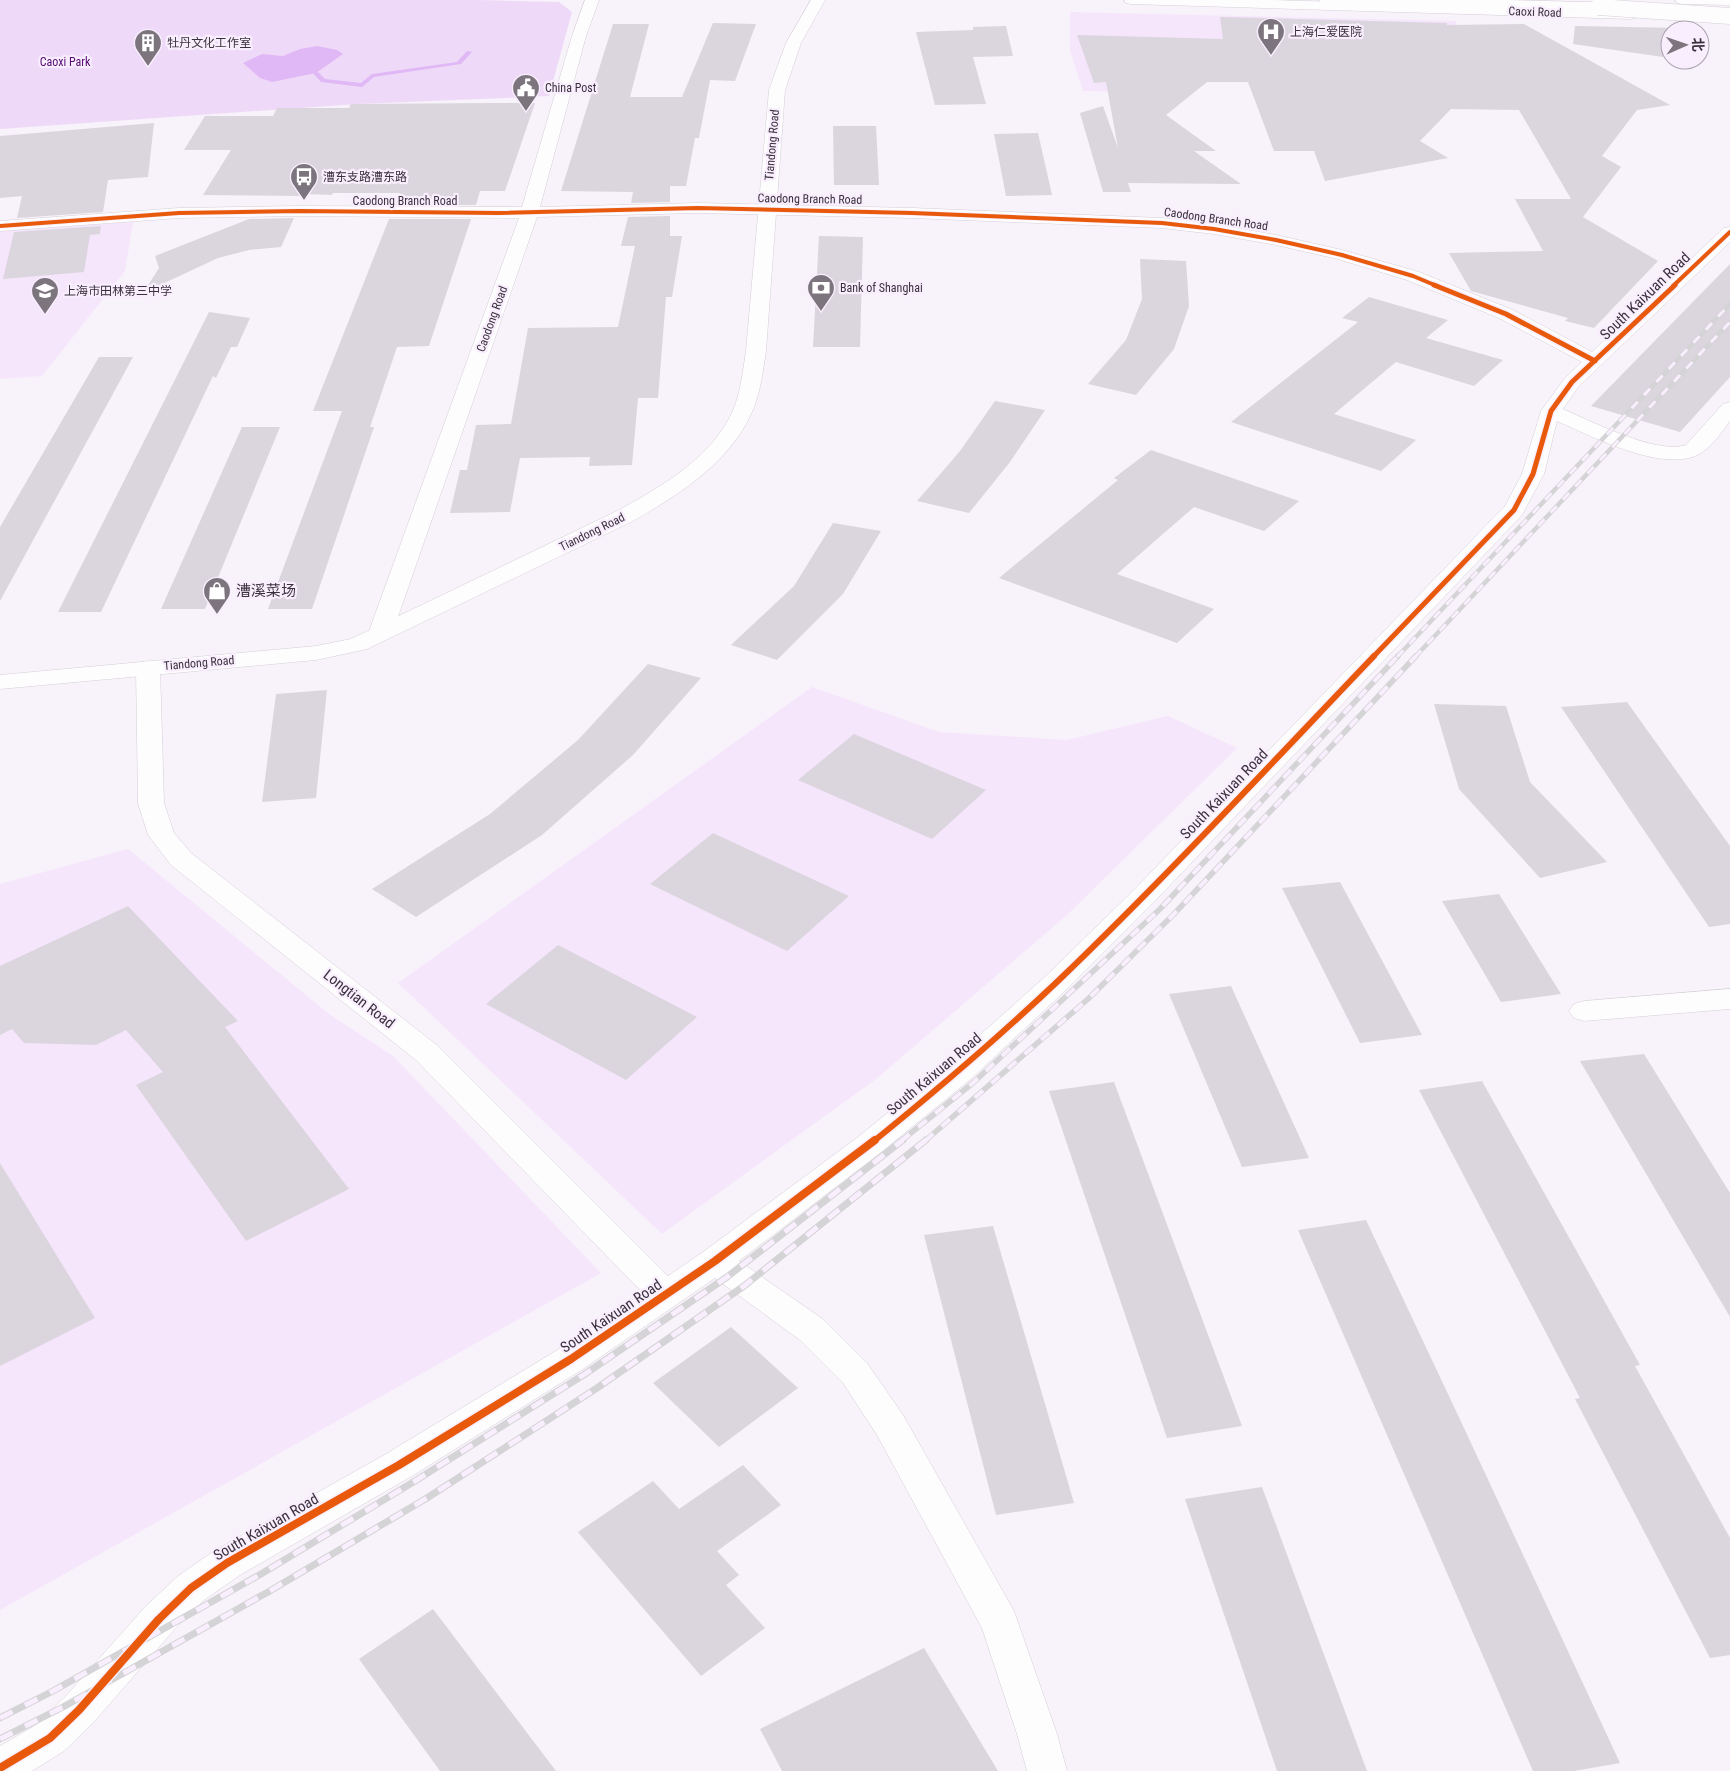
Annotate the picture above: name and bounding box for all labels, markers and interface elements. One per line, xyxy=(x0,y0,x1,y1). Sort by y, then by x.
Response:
street label: Caoxi Road xyxy=(1508,4,1562,20)
hospital icon: 上海仁爱医院 xyxy=(1256,17,1286,56)
north arrow xyxy=(1660,20,1710,70)
place label: 上海仁爱医院 xyxy=(1290,25,1362,39)
building icon: 牡丹文化工作室 xyxy=(133,28,163,67)
place label: 牡丹文化工作室 xyxy=(167,36,251,50)
text: 北 xyxy=(1690,37,1706,52)
park label: Caoxi Park xyxy=(40,55,91,69)
public building icon: China Post xyxy=(511,73,541,112)
place label: China Post xyxy=(545,81,597,95)
street label: Tiandong Road xyxy=(762,109,782,181)
bus stop icon: 漕东支路漕东路 xyxy=(289,162,319,201)
place label: 漕东支路漕东路 xyxy=(323,170,407,184)
street label: Caodong Branch Road xyxy=(758,191,863,207)
street label: Caodong Branch Road xyxy=(353,194,457,208)
street label: Caodong Branch Road xyxy=(1163,205,1269,233)
street label: South Kaixuan Road xyxy=(1596,248,1694,344)
bank icon: Bank of Shanghai xyxy=(806,273,836,312)
school or university icon: 上海市田林第三中学 xyxy=(30,276,60,315)
place label: Bank of Shanghai xyxy=(840,281,923,295)
place label: 上海市田林第三中学 xyxy=(64,284,172,298)
street label: Caodong Road xyxy=(474,284,510,354)
street label: Tiandong Road xyxy=(557,510,627,554)
shop icon: 漕溪菜场 xyxy=(202,576,232,615)
place label: 漕溪菜场 xyxy=(236,582,296,600)
street label: Tiandong Road xyxy=(163,653,235,673)
street label: South Kaixuan Road xyxy=(1176,745,1272,843)
street label: Longtian Road xyxy=(320,966,398,1032)
street label: South Kaixuan Road xyxy=(883,1029,985,1119)
street label: South Kaixuan Road xyxy=(557,1275,665,1357)
street label: South Kaixuan Road xyxy=(210,1490,322,1564)

